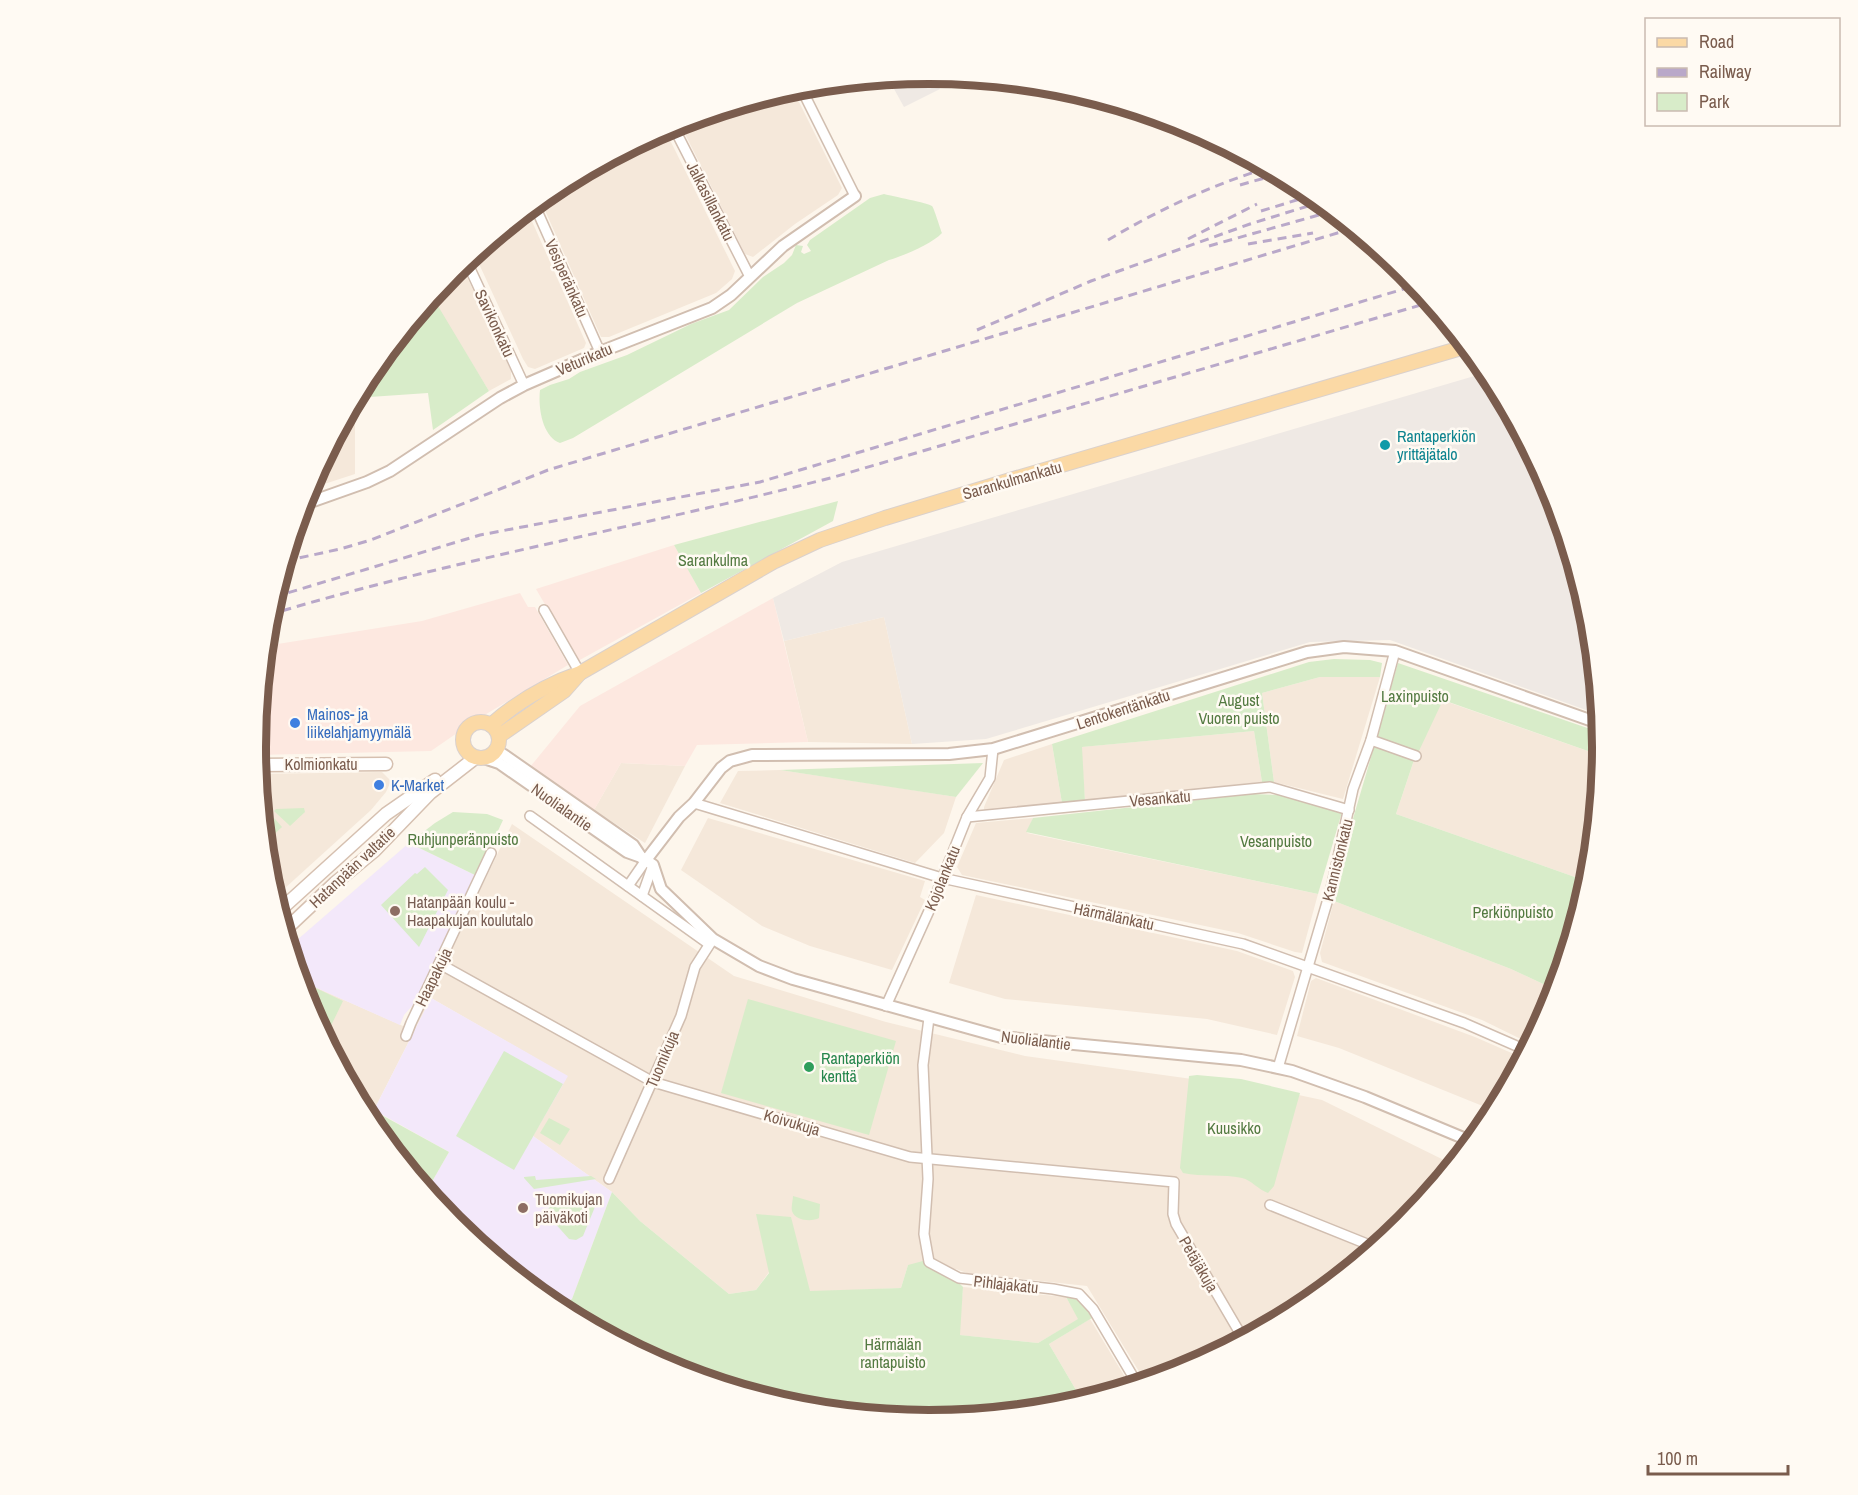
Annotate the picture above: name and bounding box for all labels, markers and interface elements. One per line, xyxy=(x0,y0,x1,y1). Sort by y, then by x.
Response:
legend xyxy=(1645,18,1840,126)
text: Road xyxy=(1699,29,1734,54)
text: Railway xyxy=(1699,59,1752,84)
text: Park xyxy=(1699,89,1730,114)
street label: Jalkasillankatu xyxy=(682,158,740,244)
street label: Vesiperänkatu xyxy=(540,235,594,321)
street label: Savikonkatu xyxy=(470,286,520,360)
street label: Veturikatu xyxy=(553,337,615,381)
place label: Rantaperkiön yrittäjätalo xyxy=(1397,425,1476,465)
marker: Rantaperkiön yrittäjätalo xyxy=(1378,438,1392,452)
street label: Sarankulmankatu xyxy=(960,455,1064,505)
park label: Sarankulma xyxy=(678,549,749,571)
street label: Lentokentänkatu xyxy=(1073,684,1173,734)
park label: Laxinpuisto xyxy=(1381,685,1449,707)
park label: August Vuoren puisto xyxy=(1198,689,1280,729)
place label: Mainos- ja liikelahjamyymälä xyxy=(307,703,412,743)
marker: Mainos- ja liikelahjamyymälä xyxy=(288,716,302,730)
street label: Kolmionkatu xyxy=(285,753,357,775)
place label: K-Market xyxy=(391,774,445,796)
marker: K-Market xyxy=(372,778,386,792)
street label: Nuolialantie xyxy=(527,778,597,836)
street label: Vesankatu xyxy=(1129,784,1191,812)
street label: Kannistonkatu xyxy=(1316,817,1358,903)
street label: Hatanpään valtatie xyxy=(304,821,400,913)
park label: Ruhjunperänpuisto xyxy=(408,828,518,850)
park label: Vesanpuisto xyxy=(1240,830,1312,852)
street label: Kojolankatu xyxy=(919,842,965,914)
place label: Hatanpään koulu - Haapakujan koulutalo xyxy=(407,891,533,931)
street label: Härmälänkatu xyxy=(1072,897,1156,935)
park label: Perkiönpuisto xyxy=(1473,901,1553,923)
marker: Hatanpään koulu - Haapakujan koulutalo xyxy=(388,904,402,918)
street label: Haapakuja xyxy=(409,943,457,1010)
street label: Nuolialantie xyxy=(1000,1025,1072,1055)
street label: Tuomikuja xyxy=(640,1026,684,1091)
place label: Rantaperkiön kenttä xyxy=(821,1047,900,1087)
marker: Rantaperkiön kenttä xyxy=(802,1060,816,1074)
street label: Koivukuja xyxy=(761,1103,823,1141)
park label: Kuusikko xyxy=(1207,1117,1261,1139)
place label: Tuomikujan päiväkoti xyxy=(535,1188,602,1228)
marker: Tuomikujan päiväkoti xyxy=(516,1201,530,1215)
street label: Petäjäkuja xyxy=(1174,1232,1224,1297)
street label: Pihlajakatu xyxy=(973,1270,1039,1298)
park label: Härmälän rantapuisto xyxy=(860,1333,926,1373)
scale bar xyxy=(1648,1438,1788,1476)
text: 100 m xyxy=(1657,1446,1698,1471)

